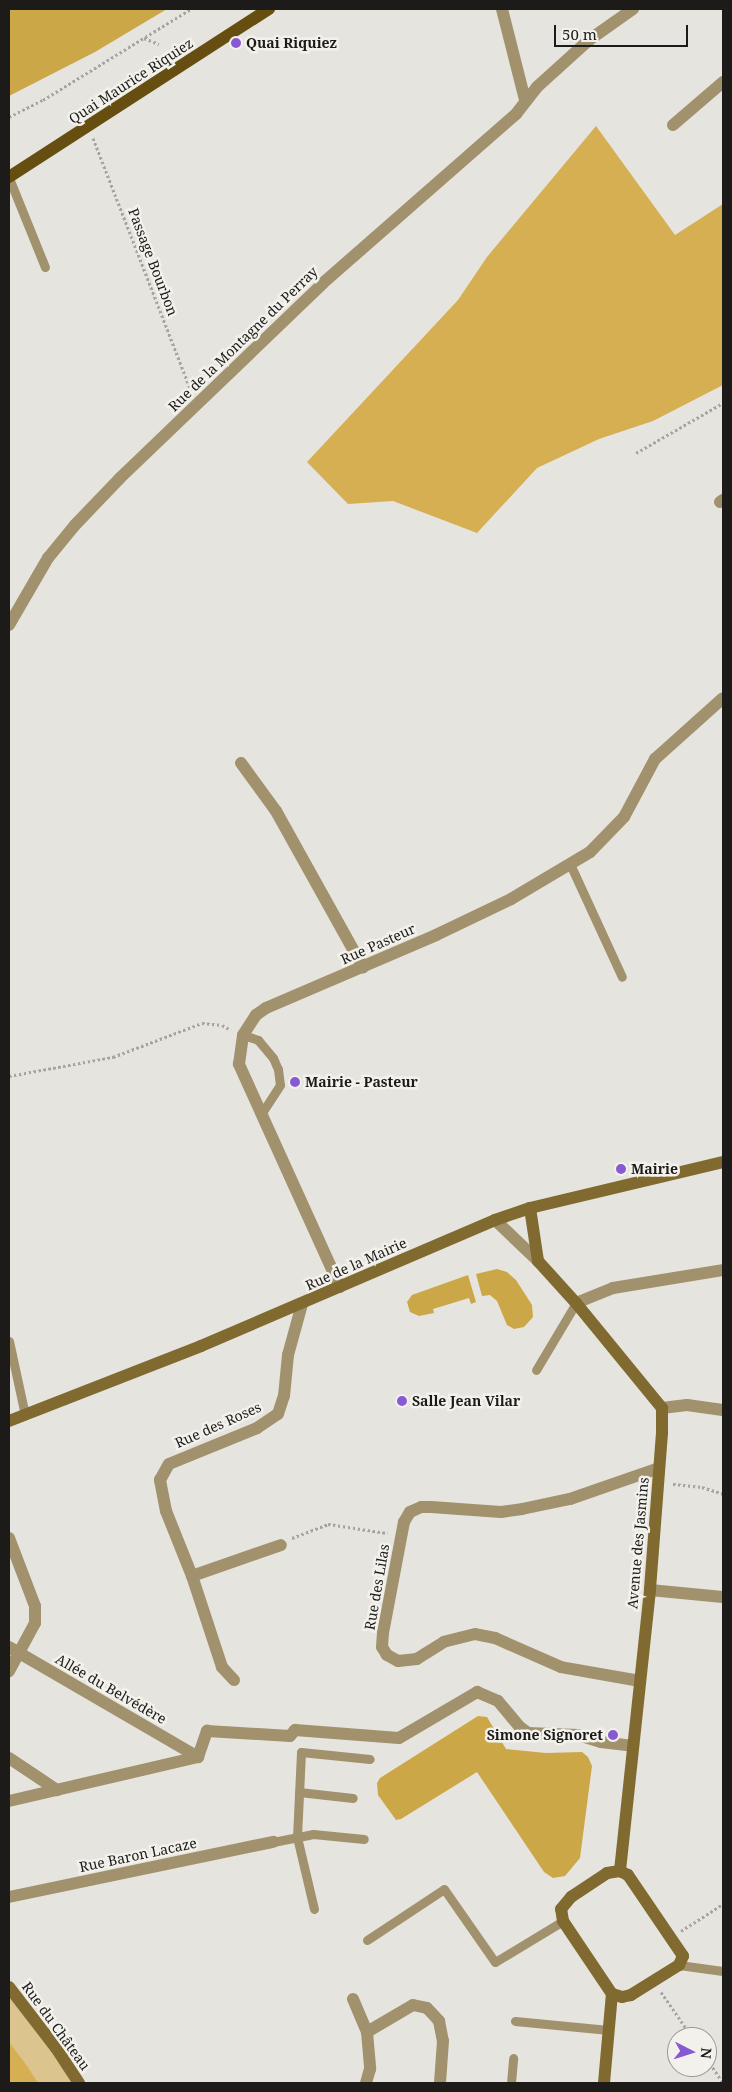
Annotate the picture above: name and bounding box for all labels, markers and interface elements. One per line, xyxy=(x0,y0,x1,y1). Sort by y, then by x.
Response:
scale bar xyxy=(557,15,691,47)
text: 50 m xyxy=(562,24,597,44)
street label: Quai Maurice Riquiez xyxy=(66,35,196,127)
place label: Quai Riquiez xyxy=(246,35,337,51)
marker: Quai Riquiez xyxy=(230,37,242,49)
street label: Passage Bourbon xyxy=(125,206,181,318)
street label: Rue de la Montagne du Perray xyxy=(165,263,321,415)
street label: Rue Pasteur xyxy=(338,920,418,968)
place label: Mairie - Pasteur xyxy=(305,1074,418,1090)
marker: Mairie - Pasteur xyxy=(289,1076,301,1088)
place label: Mairie xyxy=(631,1161,678,1177)
marker: Mairie xyxy=(615,1163,627,1175)
street label: Rue de la Mairie xyxy=(303,1234,409,1294)
place label: Salle Jean Vilar xyxy=(412,1393,520,1409)
marker: Salle Jean Vilar xyxy=(396,1395,408,1407)
street label: Rue des Roses xyxy=(172,1398,264,1452)
street label: Avenue des Jasmins xyxy=(624,1477,652,1609)
street label: Rue des Lilas xyxy=(361,1543,393,1631)
street label: Allée du Belvédère xyxy=(53,1650,169,1728)
place label: Simone Signoret xyxy=(487,1727,603,1743)
marker: Simone Signoret xyxy=(607,1729,619,1741)
street label: Rue Baron Lacaze xyxy=(78,1834,198,1876)
street label: Rue du Château xyxy=(18,1979,94,2073)
north arrow xyxy=(667,2027,717,2077)
text: N xyxy=(697,2047,716,2060)

